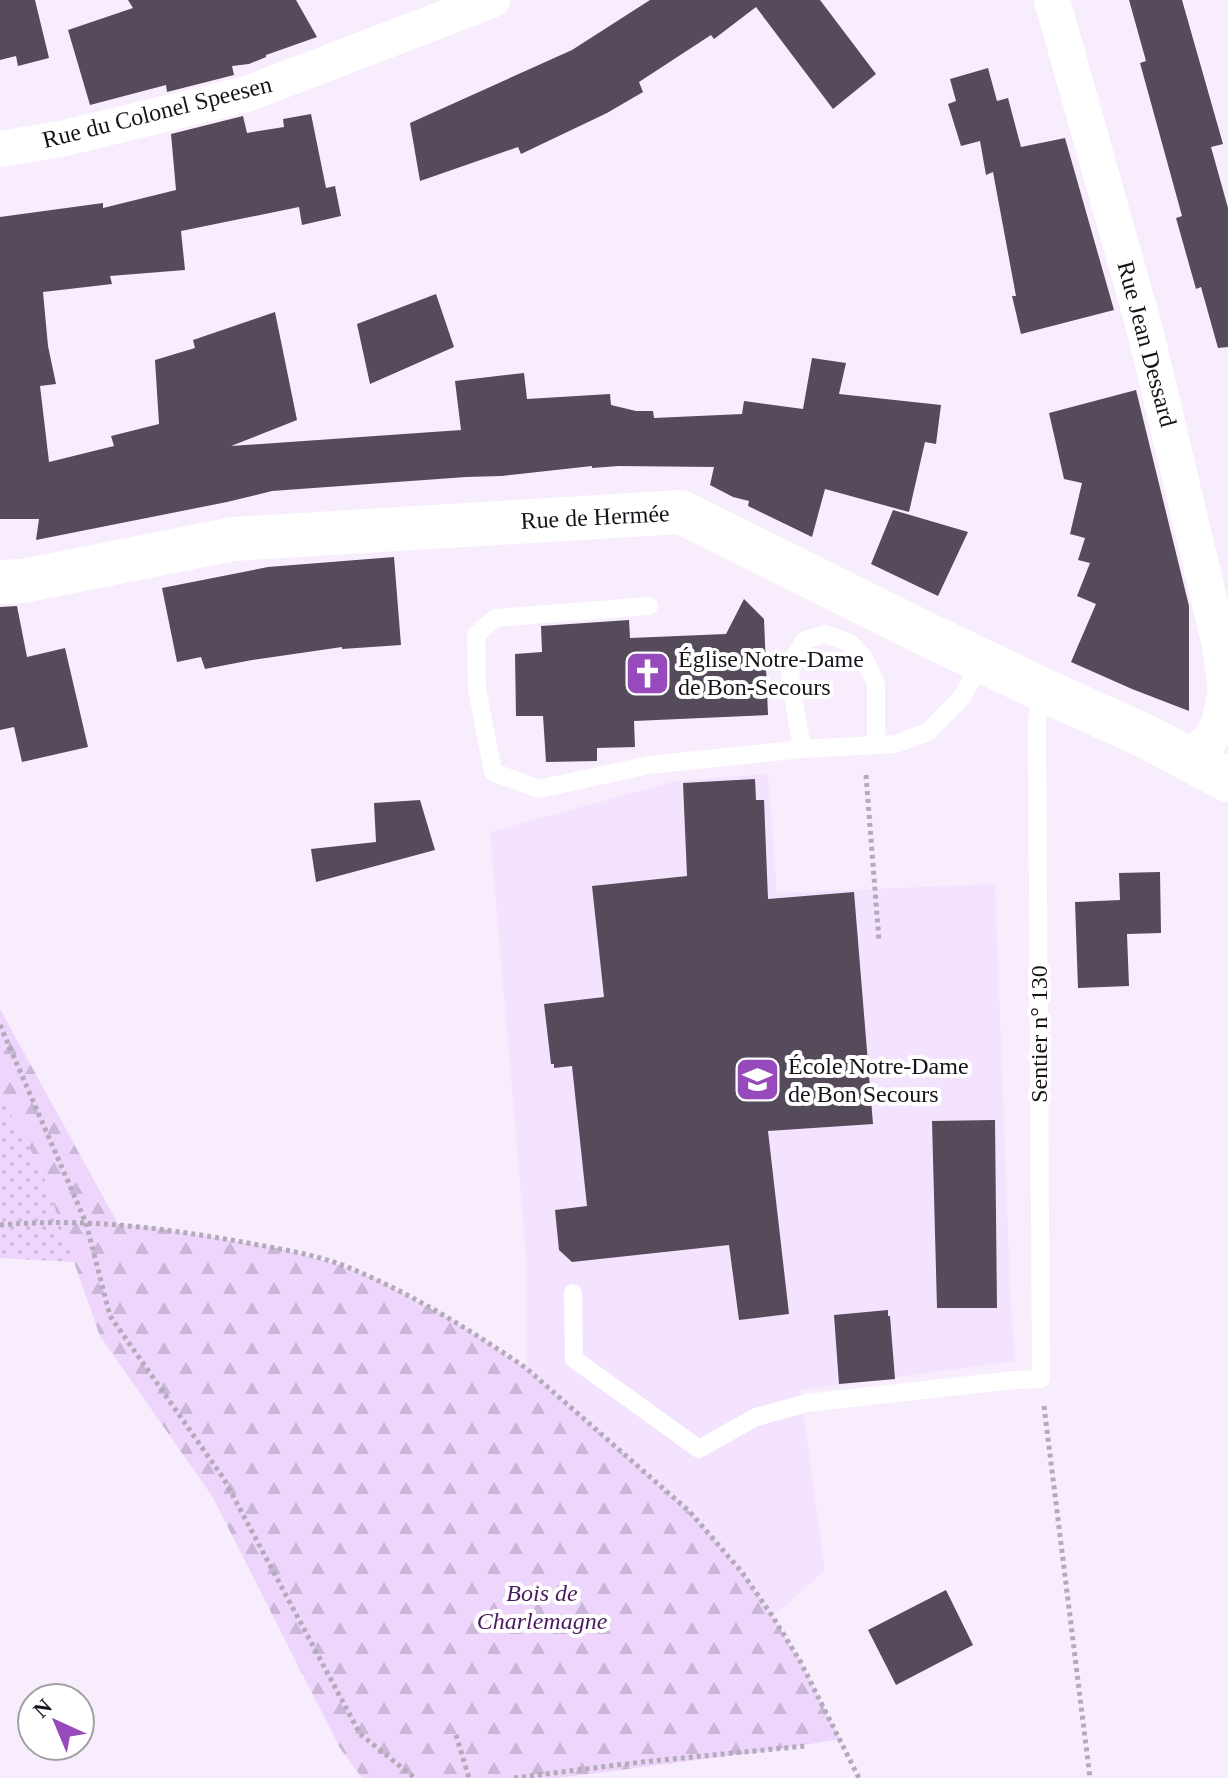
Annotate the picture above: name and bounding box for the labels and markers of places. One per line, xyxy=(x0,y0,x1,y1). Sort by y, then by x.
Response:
place label: Église Notre-Dame de Bon-Secours xyxy=(678,646,864,700)
church icon: Église Notre-Dame de Bon-Secours xyxy=(623,649,671,697)
place label: École Notre-Dame de Bon Secours xyxy=(788,1053,969,1107)
school or university icon: École Notre-Dame de Bon Secours xyxy=(733,1056,781,1104)

